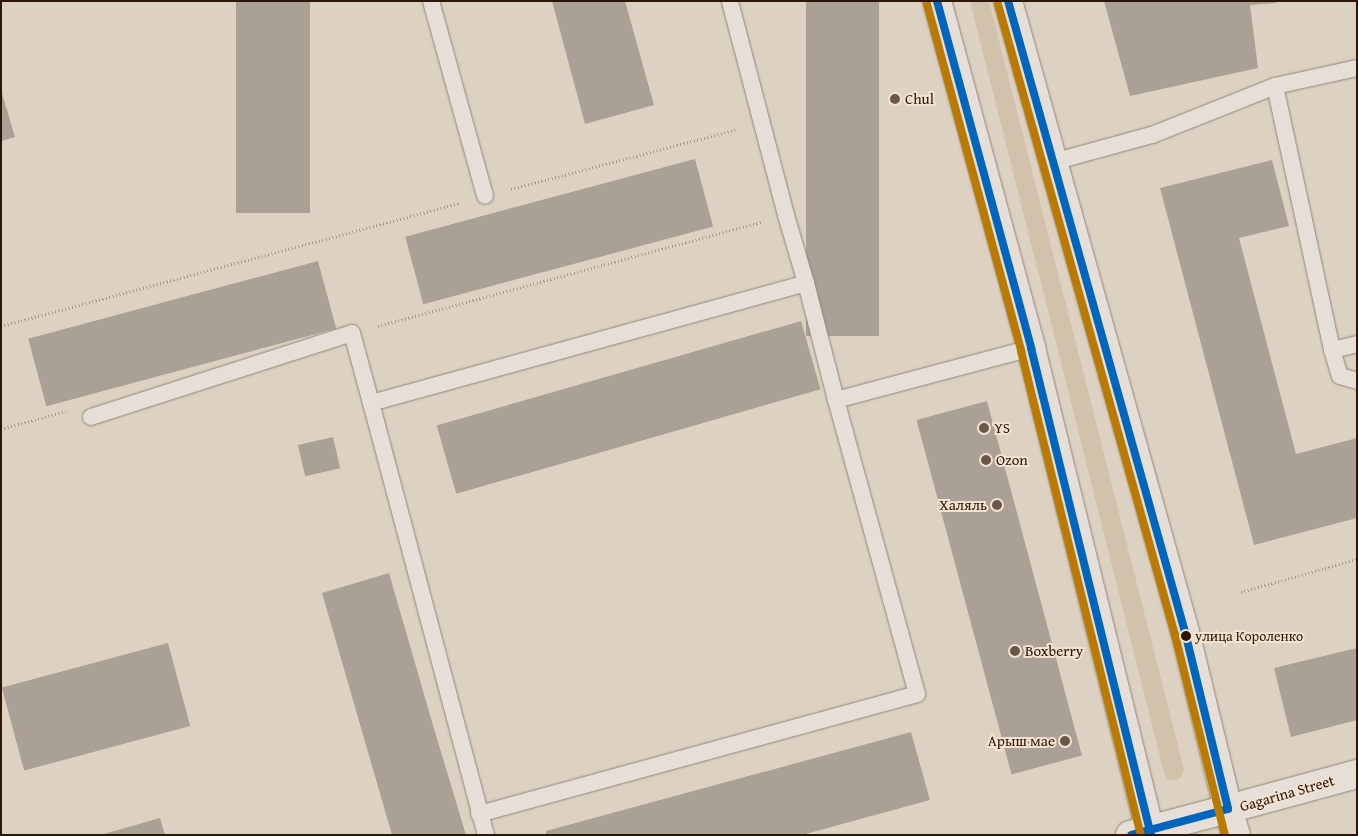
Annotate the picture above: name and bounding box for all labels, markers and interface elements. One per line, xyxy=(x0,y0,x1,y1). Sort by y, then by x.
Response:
place label: Chul xyxy=(905,90,934,108)
marker: Chul xyxy=(889,93,901,105)
place label: YS xyxy=(994,419,1010,437)
marker: YS xyxy=(978,422,990,434)
place label: Ozon xyxy=(996,451,1028,469)
marker: Ozon xyxy=(980,454,992,466)
place label: Халяль xyxy=(939,496,987,514)
marker: Халяль xyxy=(991,499,1003,511)
place label: улица Короленко xyxy=(1195,628,1303,644)
marker: улица Короленко xyxy=(1181,631,1191,641)
place label: Boxberry xyxy=(1025,642,1083,660)
marker: Boxberry xyxy=(1009,645,1021,657)
place label: Арыш мае xyxy=(988,732,1055,750)
marker: Арыш мае xyxy=(1059,735,1071,747)
street label: Gagarina Street xyxy=(1238,771,1336,815)

